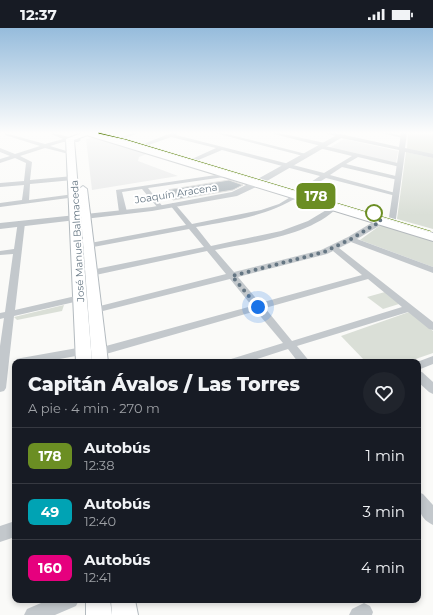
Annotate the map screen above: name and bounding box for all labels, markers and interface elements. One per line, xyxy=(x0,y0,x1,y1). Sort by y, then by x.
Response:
text: 12:37 xyxy=(20,5,57,24)
street label: José Manuel Balmaceda xyxy=(68,180,87,303)
street label: Joaquín Aracena xyxy=(133,181,218,207)
line badge: 178 xyxy=(293,183,339,209)
text: 178 xyxy=(304,187,328,205)
unlabelled marker xyxy=(365,204,383,222)
your location xyxy=(248,297,268,317)
button: heart xyxy=(363,372,405,414)
text: Capitán Ávalos / Las Torres xyxy=(28,373,300,396)
text: A pie · 4 min · 270 m xyxy=(28,400,160,416)
text: Autobús xyxy=(84,438,150,457)
text: 1 min xyxy=(366,446,405,465)
text: 178 xyxy=(38,447,62,465)
text: 12:38 xyxy=(84,457,114,473)
text: Autobús xyxy=(84,494,150,513)
text: 3 min xyxy=(363,502,405,521)
text: 49 xyxy=(41,503,59,521)
text: 12:40 xyxy=(84,513,116,529)
text: Autobús xyxy=(84,550,150,569)
text: 4 min xyxy=(361,558,405,577)
text: 160 xyxy=(38,559,62,577)
text: 12:41 xyxy=(84,569,112,585)

